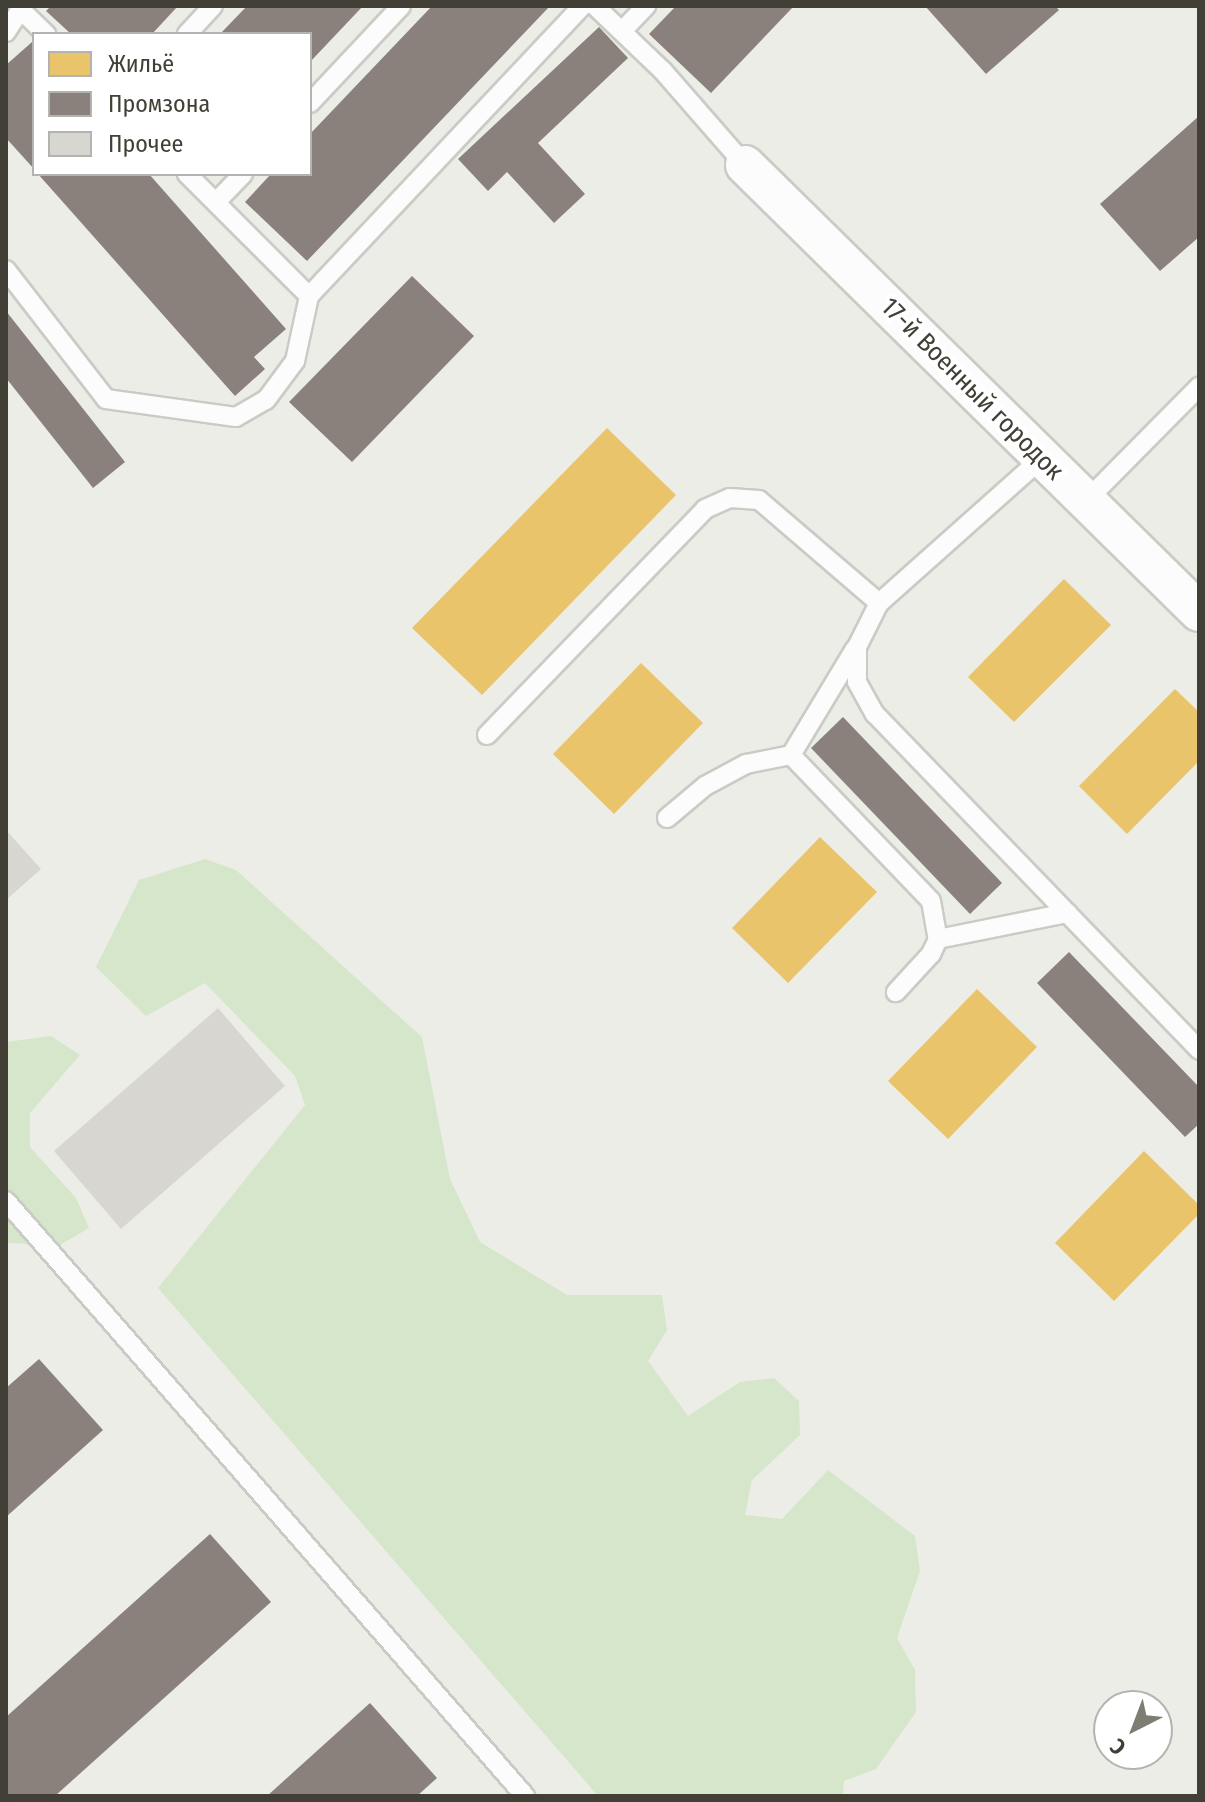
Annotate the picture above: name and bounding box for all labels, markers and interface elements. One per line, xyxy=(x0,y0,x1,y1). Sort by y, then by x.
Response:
legend xyxy=(32,32,312,176)
text: Жильё xyxy=(108,50,174,78)
text: Промзона xyxy=(108,90,210,118)
text: Прочее xyxy=(108,130,183,158)
street label: 17-й Военный городок xyxy=(874,291,1070,487)
north arrow xyxy=(1093,1690,1173,1770)
text: С xyxy=(1105,1733,1131,1761)

